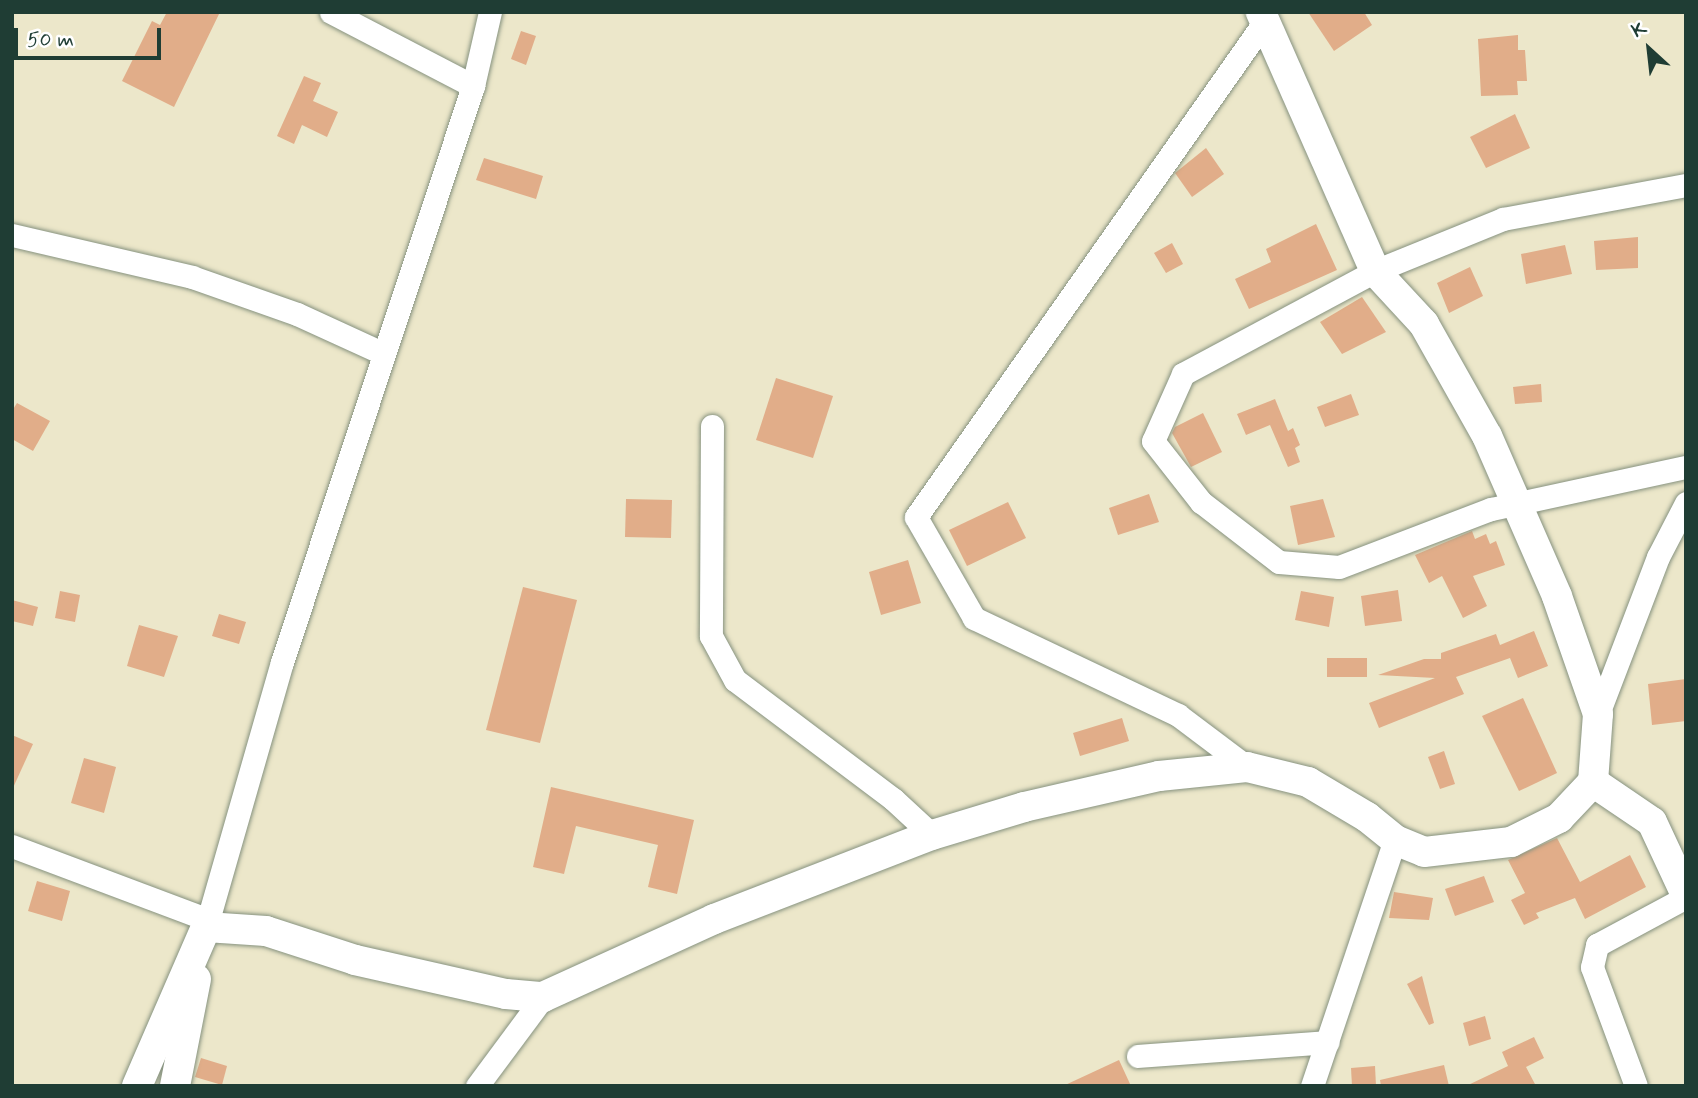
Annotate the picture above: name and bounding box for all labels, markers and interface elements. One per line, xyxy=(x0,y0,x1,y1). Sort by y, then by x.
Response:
scale bar xyxy=(18,14,164,58)
north arrow xyxy=(1614,14,1684,84)
text: K xyxy=(1628,16,1651,44)
text: 50 m xyxy=(27,26,74,54)

